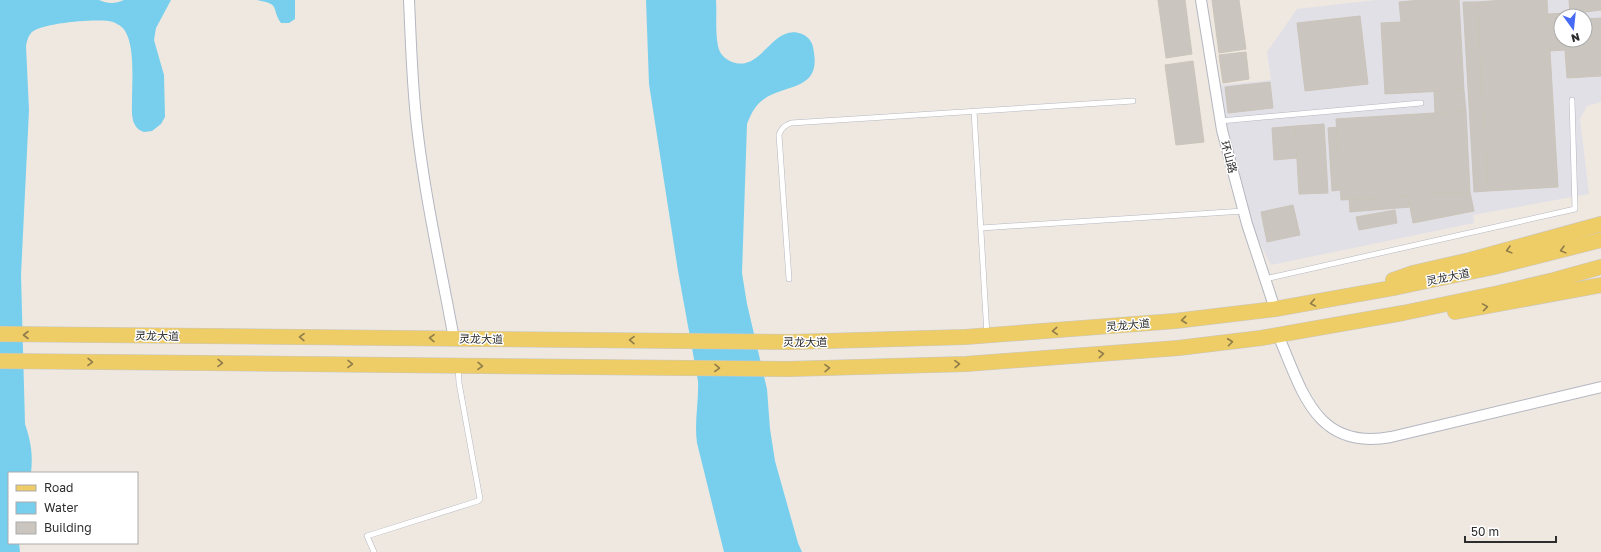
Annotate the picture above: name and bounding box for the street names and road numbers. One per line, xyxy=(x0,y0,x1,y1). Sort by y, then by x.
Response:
street label: 环山路 xyxy=(1219,139,1240,174)
street label: 灵龙大道 xyxy=(1425,266,1471,287)
street label: 灵龙大道 xyxy=(1105,316,1150,333)
street label: 灵龙大道 xyxy=(135,329,179,342)
street label: 灵龙大道 xyxy=(459,332,503,345)
street label: 灵龙大道 xyxy=(783,335,827,348)

